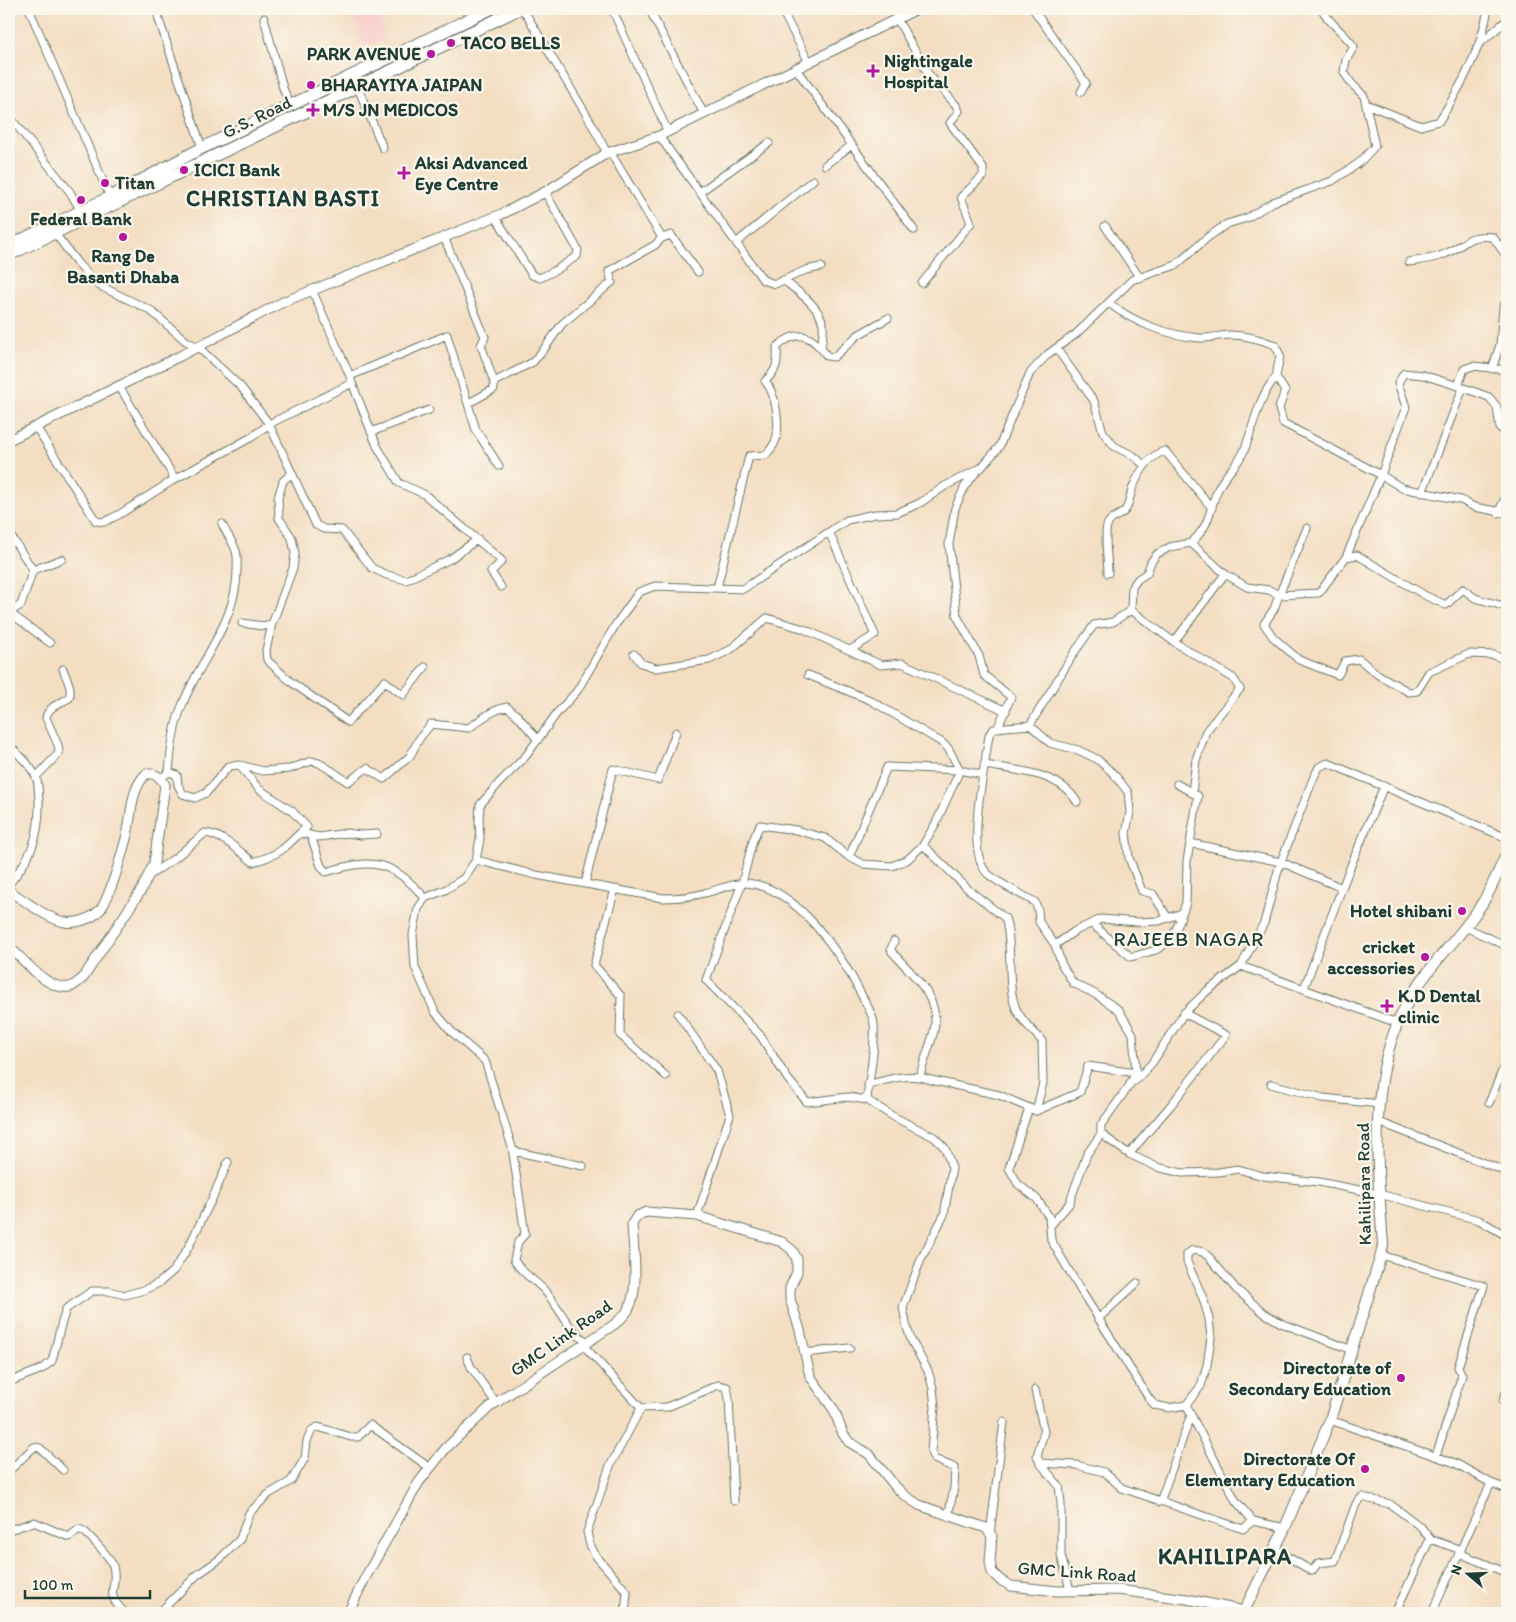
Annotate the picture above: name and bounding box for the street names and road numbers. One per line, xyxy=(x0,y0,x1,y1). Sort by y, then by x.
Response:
street label: G.S. Road xyxy=(219,91,295,143)
street label: Kahilipara Road xyxy=(1352,1122,1376,1246)
street label: GMC Link Road xyxy=(506,1295,616,1381)
street label: GMC Link Road xyxy=(1017,1557,1137,1587)

